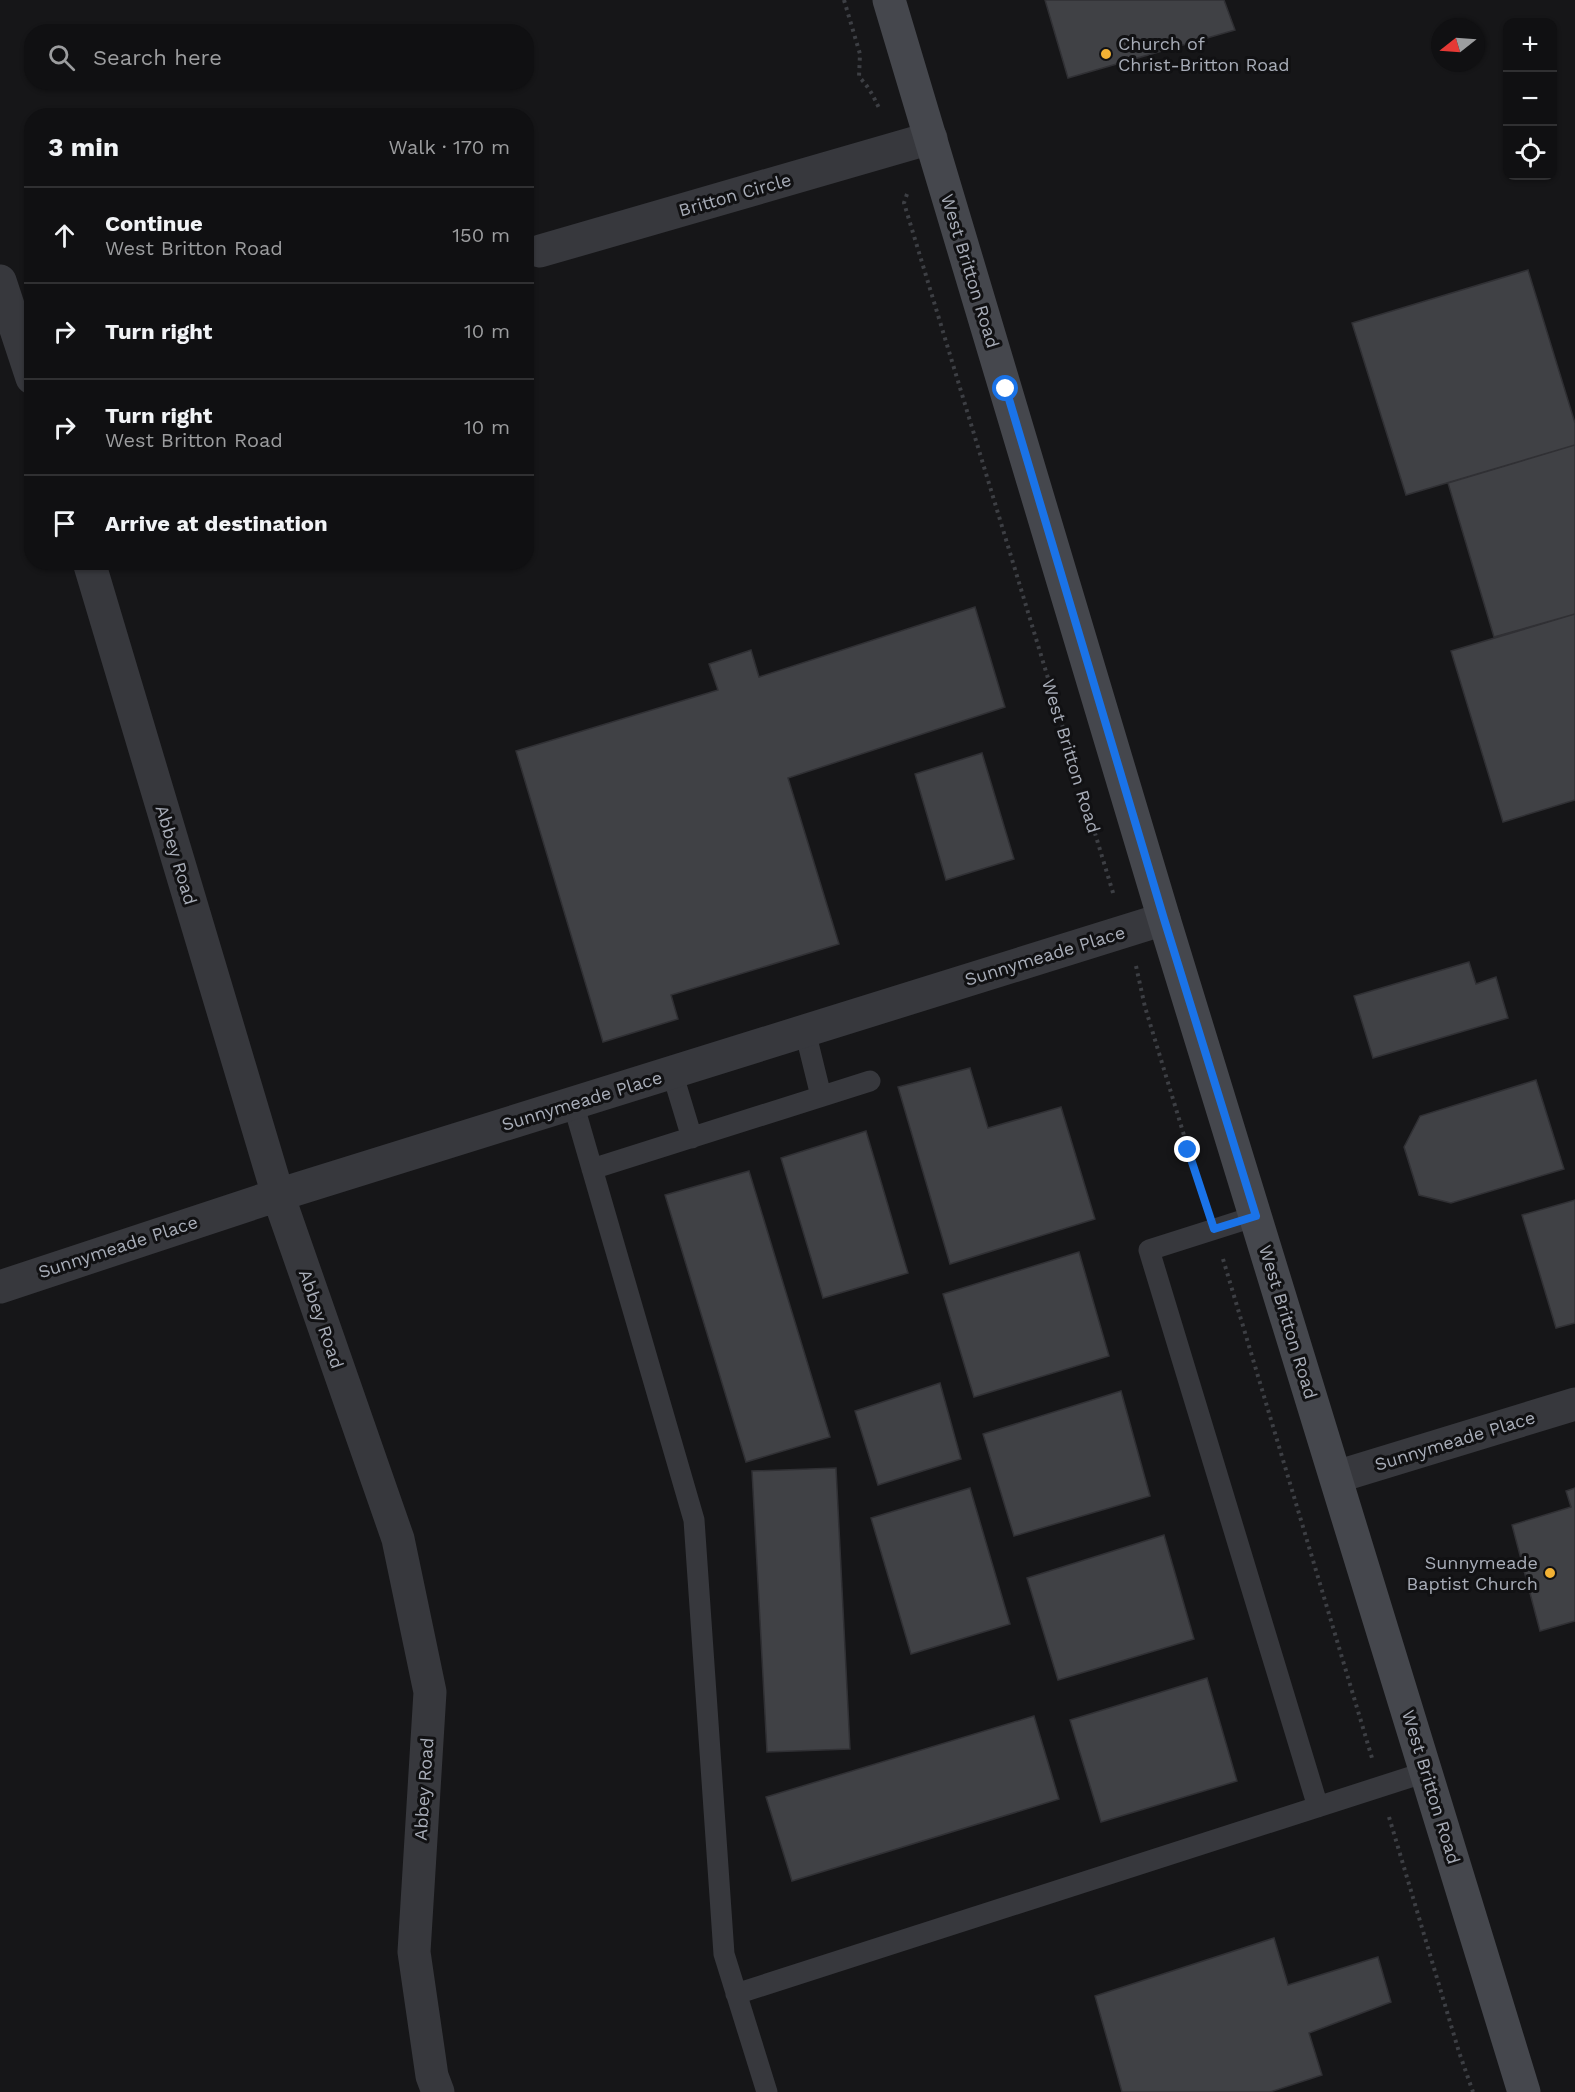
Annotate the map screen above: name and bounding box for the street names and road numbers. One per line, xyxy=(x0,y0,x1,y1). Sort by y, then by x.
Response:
street label: Britton Circle xyxy=(676,168,794,221)
street label: West Britton Road xyxy=(937,191,1004,350)
street label: West Britton Road xyxy=(1038,676,1105,835)
street label: Abbey Road xyxy=(151,802,202,907)
street label: Sunnymeade Place xyxy=(962,921,1128,990)
street label: Sunnymeade Place xyxy=(499,1066,665,1135)
street label: Sunnymeade Place xyxy=(35,1211,200,1282)
street label: West Britton Road xyxy=(1255,1242,1322,1401)
street label: Abbey Road xyxy=(295,1267,348,1371)
street label: Sunnymeade Place xyxy=(1372,1406,1538,1475)
street label: West Britton Road xyxy=(1398,1707,1465,1866)
street label: Abbey Road xyxy=(409,1737,438,1841)

